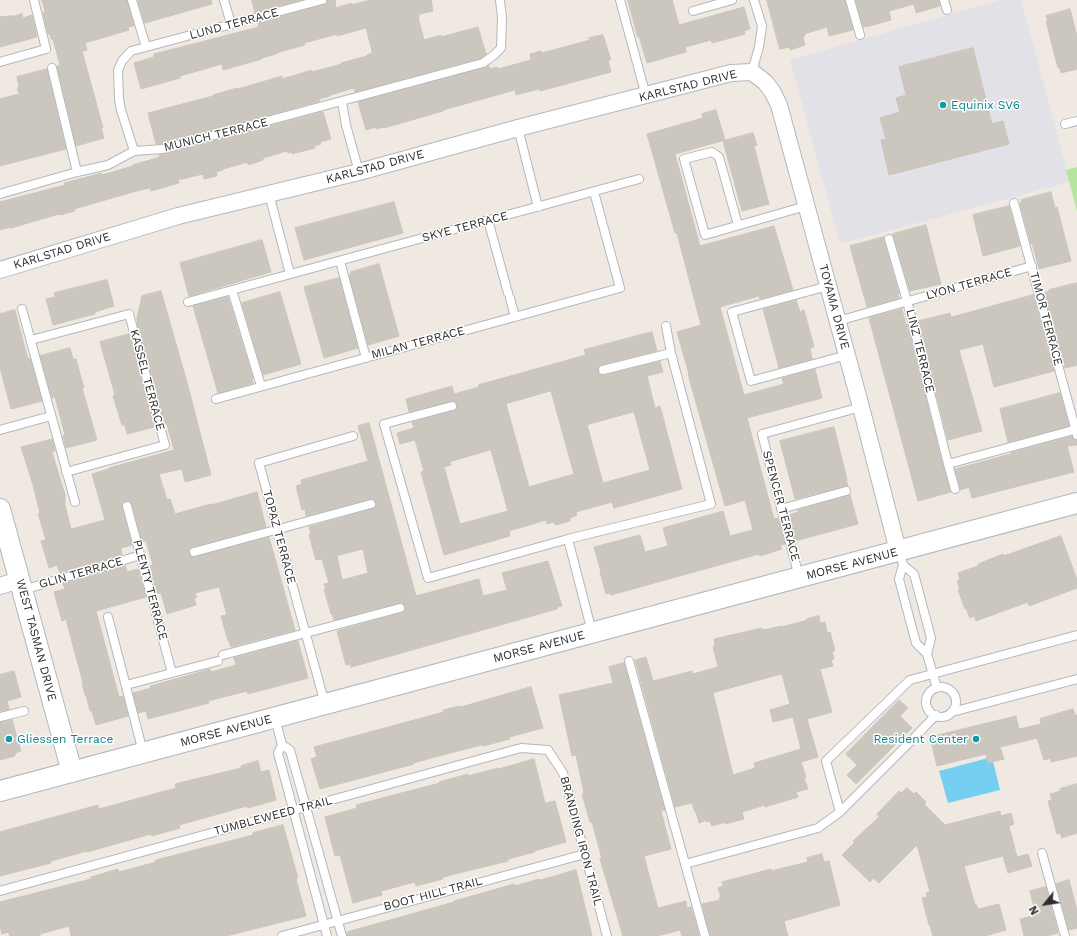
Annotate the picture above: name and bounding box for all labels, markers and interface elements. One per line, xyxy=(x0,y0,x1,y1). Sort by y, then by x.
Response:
street label: LUND TERRACE xyxy=(188,5,280,43)
street label: KARLSTAD DRIVE xyxy=(637,67,739,105)
place label: Equinix SV6 xyxy=(951,98,1020,112)
marker: Equinix SV6 xyxy=(938,100,948,110)
street label: MUNICH TERRACE xyxy=(163,115,269,155)
street label: KARLSTAD DRIVE xyxy=(324,147,426,187)
street label: SKYE TERRACE xyxy=(420,209,510,245)
street label: KARLSTAD DRIVE xyxy=(12,229,112,273)
street label: TOYAMA DRIVE xyxy=(816,263,852,351)
street label: LYON TERRACE xyxy=(924,265,1014,303)
street label: TIMOR TERRACE xyxy=(1027,271,1065,367)
street label: LINZ TERRACE xyxy=(903,308,937,394)
street label: MILAN TERRACE xyxy=(370,324,466,362)
street label: KASSEL TERRACE xyxy=(127,328,167,432)
street label: SPENCER TERRACE xyxy=(759,449,803,563)
street label: TOPAZ TERRACE xyxy=(260,488,298,586)
street label: PLENTY TERRACE xyxy=(130,538,170,642)
street label: MORSE AVENUE xyxy=(805,545,899,583)
street label: GLIN TERRACE xyxy=(37,554,125,592)
street label: WEST TASMAN DRIVE xyxy=(13,577,59,703)
street label: MORSE AVENUE xyxy=(492,628,586,666)
street label: MORSE AVENUE xyxy=(179,712,273,750)
place label: Gliessen Terrace xyxy=(17,732,113,746)
place label: Resident Center xyxy=(874,732,968,746)
marker: Gliessen Terrace xyxy=(4,734,14,744)
marker: Resident Center xyxy=(971,734,981,744)
street label: BRANDING IRON TRAIL xyxy=(557,775,605,907)
street label: TUMBLEWEED TRAIL xyxy=(212,793,334,839)
street label: BOOT HILL TRAIL xyxy=(382,874,484,914)
north arrow xyxy=(1025,884,1065,924)
text: N xyxy=(1027,903,1042,917)

